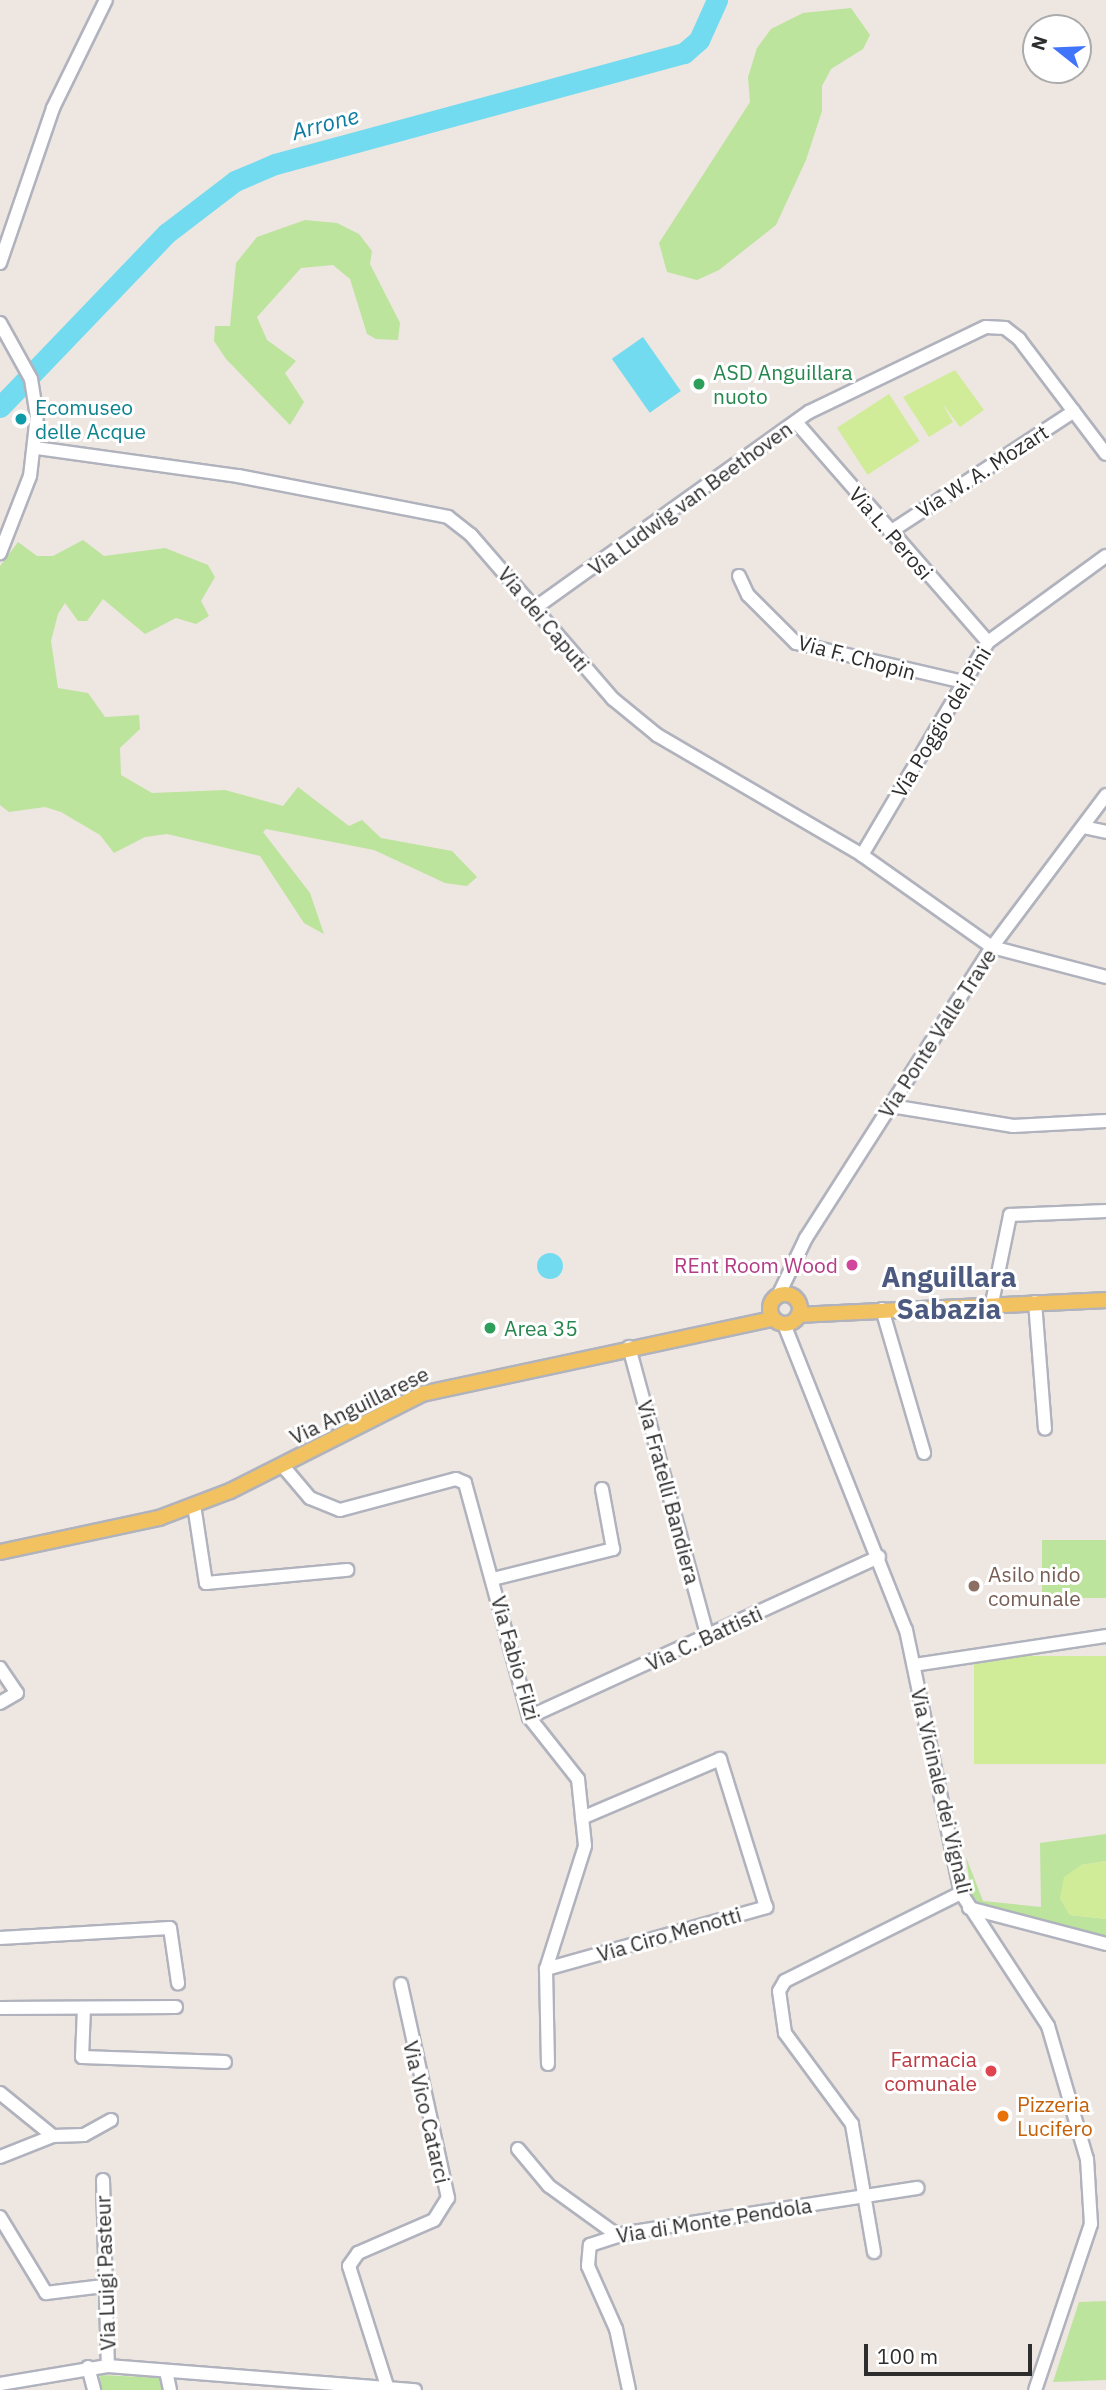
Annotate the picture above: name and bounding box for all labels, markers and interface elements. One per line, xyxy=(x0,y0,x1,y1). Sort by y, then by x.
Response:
north arrow xyxy=(1022,14,1092,84)
text: N xyxy=(1025,33,1052,53)
water label: Arrone xyxy=(288,101,362,145)
place label: ASD Anguillara nuoto xyxy=(713,359,853,409)
marker: ASD Anguillara nuoto xyxy=(691,376,707,392)
place label: Ecomuseo delle Acque xyxy=(35,394,146,444)
marker: Ecomuseo delle Acque xyxy=(13,411,29,427)
street label: Via Ludwig van Beethoven xyxy=(583,416,797,580)
street label: Via W. A. Mozart xyxy=(911,419,1053,523)
street label: Via L. Perosi xyxy=(844,481,938,585)
street label: Via dei Caputi xyxy=(493,561,595,677)
street label: Via F. Chopin xyxy=(795,629,919,685)
street label: Via Poggio dei Pini xyxy=(886,642,996,802)
street label: Via Ponte Valle Trave xyxy=(873,944,1001,1122)
place label: REnt Room Wood xyxy=(674,1252,838,1278)
marker: REnt Room Wood xyxy=(844,1257,860,1273)
district label: Anguillara Sabazia xyxy=(881,1260,1017,1326)
place label: Area 35 xyxy=(504,1315,578,1341)
marker: Area 35 xyxy=(482,1320,498,1336)
street label: Via Anguillarese xyxy=(286,1361,432,1449)
street label: Via Fratelli Bandiera xyxy=(632,1397,706,1587)
place label: Asilo nido comunale xyxy=(988,1561,1081,1611)
marker: Asilo nido comunale xyxy=(966,1578,982,1594)
street label: Via Fabio Filzi xyxy=(486,1593,546,1723)
street label: Via C. Battisti xyxy=(642,1600,766,1676)
street label: Via Vicinale dei Vignali xyxy=(906,1686,978,1896)
street label: Via Ciro Menotti xyxy=(594,1901,744,1967)
street label: Via Vico Catarci xyxy=(398,2038,456,2186)
place label: Farmacia comunale xyxy=(884,2046,977,2096)
marker: Farmacia comunale xyxy=(983,2063,999,2079)
place label: Pizzeria Lucifero xyxy=(1017,2091,1093,2141)
marker: Pizzeria Lucifero xyxy=(995,2108,1011,2124)
street label: Via di Monte Pendola xyxy=(614,2192,814,2248)
street label: Via Luigi Pasteur xyxy=(90,2195,120,2351)
scale bar xyxy=(868,2330,1036,2374)
text: 100 m xyxy=(877,2342,938,2370)

